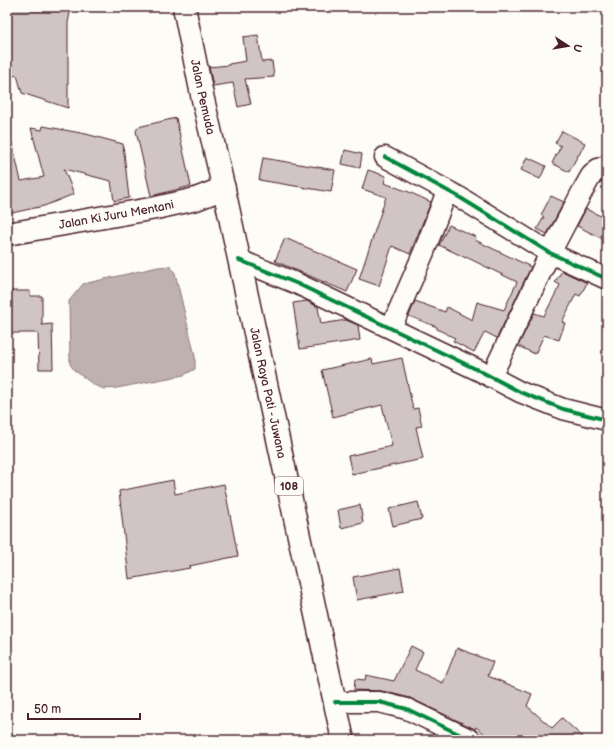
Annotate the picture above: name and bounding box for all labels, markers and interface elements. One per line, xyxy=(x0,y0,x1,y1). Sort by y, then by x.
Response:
north arrow xyxy=(548,26,588,66)
text: U xyxy=(570,43,584,53)
street label: Jalan Pemuda xyxy=(187,58,219,136)
street label: Jalan Ki Juru Mentani xyxy=(58,197,175,232)
street label: Jalan Raya Pati - Juwana xyxy=(247,326,289,460)
road number: 108 xyxy=(275,477,303,495)
scale bar xyxy=(28,695,140,721)
text: 50 m xyxy=(34,702,61,717)

